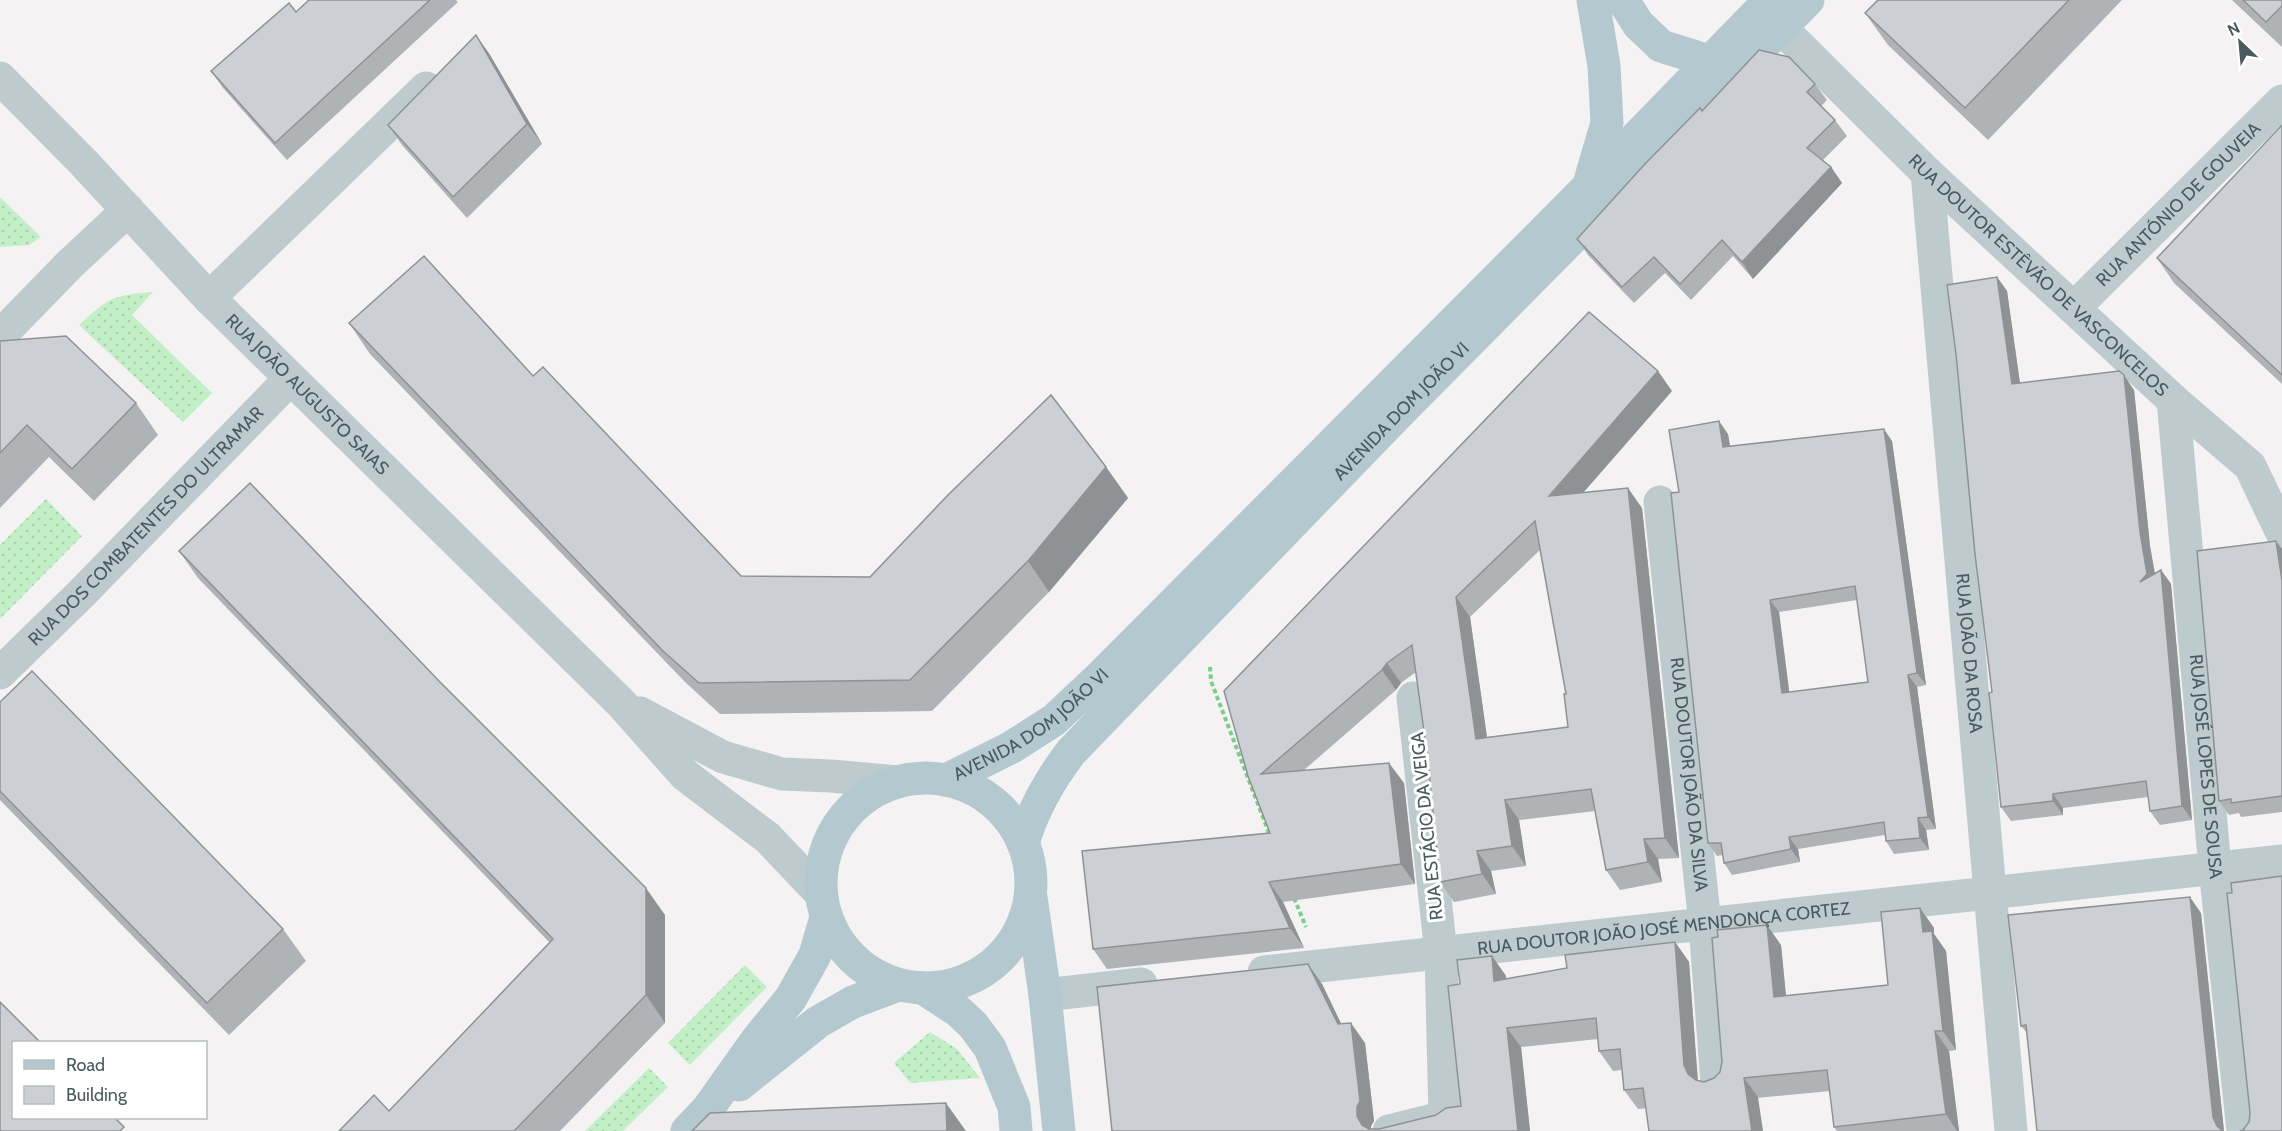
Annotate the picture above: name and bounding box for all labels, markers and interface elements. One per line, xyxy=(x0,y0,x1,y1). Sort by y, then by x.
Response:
north arrow xyxy=(2210,12,2270,72)
text: N xyxy=(2224,18,2243,40)
street label: RUA ANTÓNIO DE GOUVEIA xyxy=(2091,118,2265,291)
street label: RUA DOUTOR ESTÊVÃO DE VASCONCELOS xyxy=(1904,150,2173,401)
street label: RUA JOÃO AUGUSTO SAIAS xyxy=(221,309,393,479)
street label: AVENIDA DOM JOÃO VI xyxy=(1329,338,1474,485)
street label: RUA DOS COMBATENTES DO ULTRAMAR xyxy=(24,402,268,650)
street label: RUA JOÃO DA ROSA xyxy=(1951,572,1987,734)
street label: RUA JOSÉ LOPES DE SOUSA xyxy=(2185,653,2227,880)
street label: RUA DOUTOR JOÃO DA SILVA xyxy=(1666,656,1712,893)
street label: AVENIDA DOM JOÃO VI xyxy=(950,664,1113,786)
street label: RUA ESTÁCIO DA VEIGA xyxy=(1406,731,1448,921)
street label: RUA DOUTOR JOÃO JOSÉ MENDONÇA CORTEZ xyxy=(1476,897,1851,960)
legend xyxy=(12,1041,207,1119)
text: Road xyxy=(66,1054,105,1076)
text: Building xyxy=(66,1084,128,1106)

